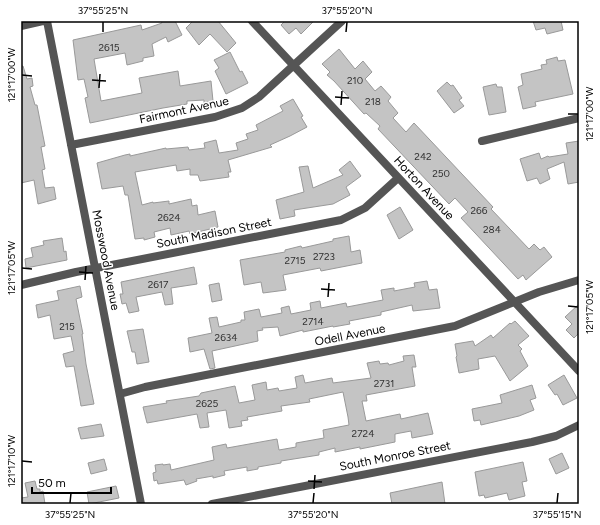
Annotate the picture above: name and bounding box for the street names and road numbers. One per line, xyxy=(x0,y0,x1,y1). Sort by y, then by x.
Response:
street label: Fairmont Avenue xyxy=(138,94,231,126)
street label: Horton Avenue xyxy=(391,153,457,223)
street label: Mosswood Avenue xyxy=(89,209,123,312)
street label: South Madison Street xyxy=(155,215,273,251)
street label: Odell Avenue xyxy=(313,321,387,349)
street label: South Monroe Street xyxy=(338,438,452,474)

